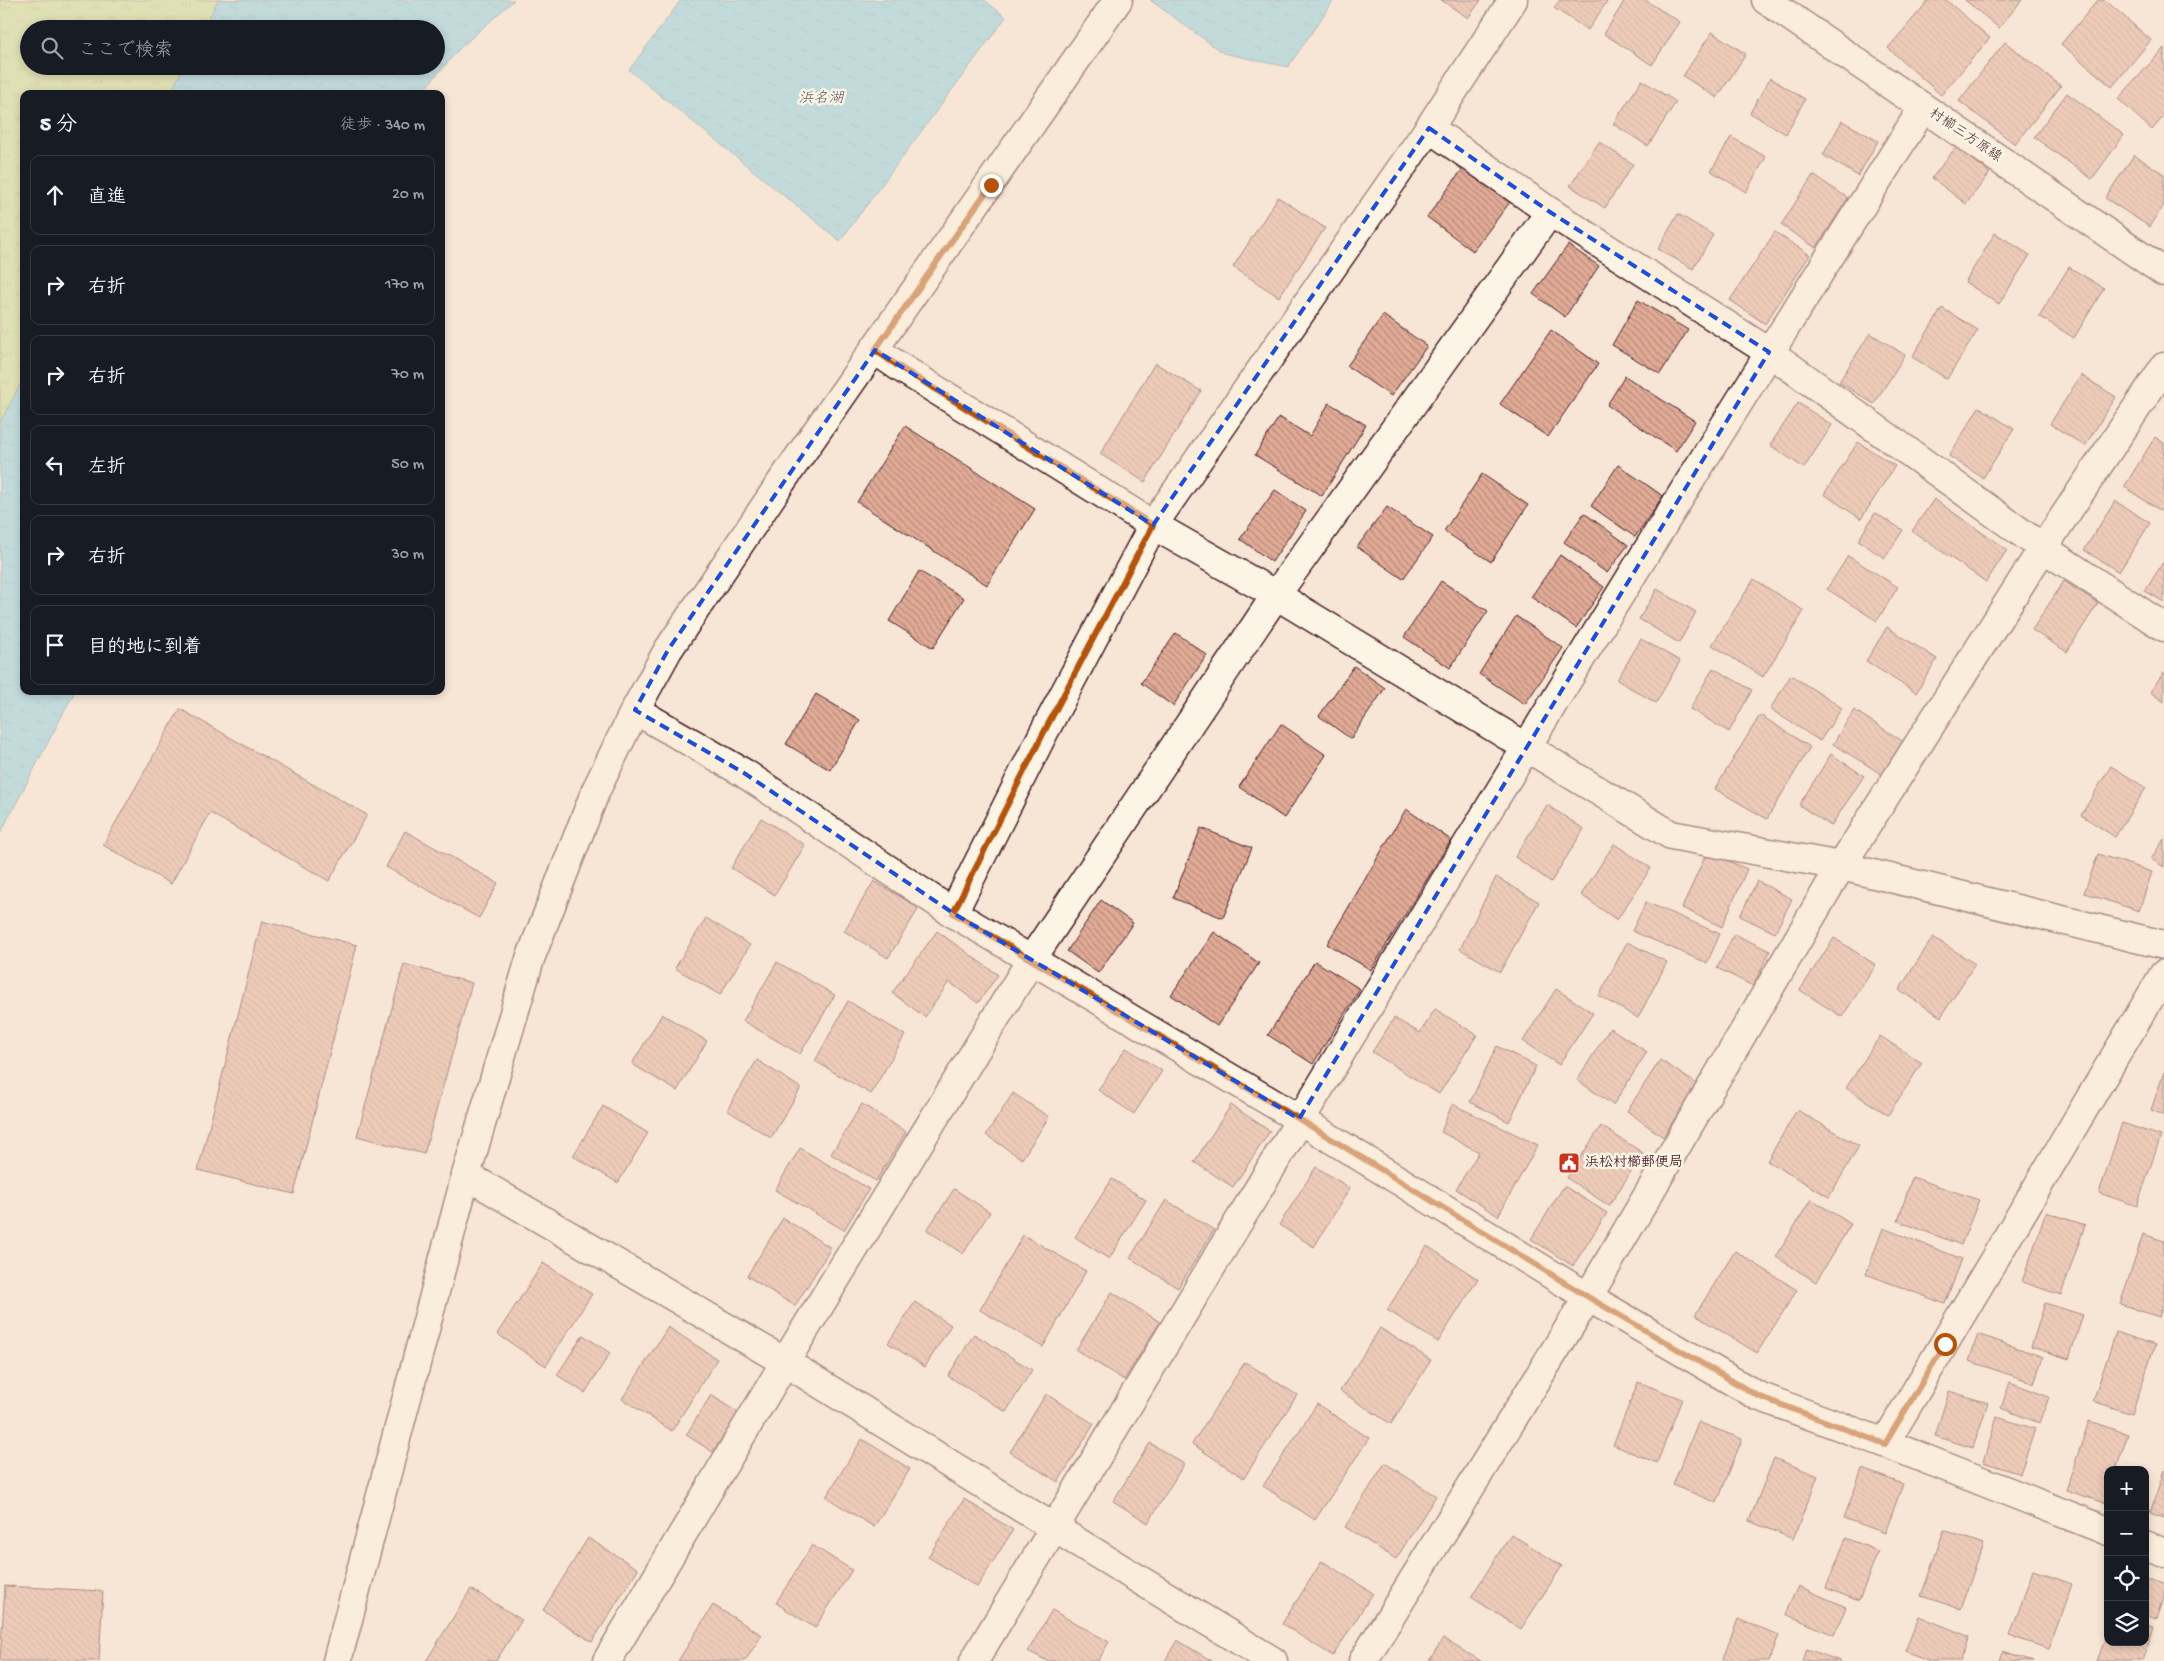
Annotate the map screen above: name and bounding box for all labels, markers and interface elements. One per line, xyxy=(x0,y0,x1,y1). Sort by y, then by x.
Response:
search box xyxy=(20,20,445,75)
icon: search xyxy=(38,34,66,62)
text: ここで検索 xyxy=(78,40,173,63)
water label: 浜名湖 xyxy=(798,90,845,108)
street label: 村櫛三方原線 xyxy=(1925,105,2005,167)
text: 5 分 xyxy=(40,114,77,139)
text: 徒歩 · 340 m xyxy=(340,117,425,136)
route end xyxy=(980,174,1003,197)
icon: ahead xyxy=(41,181,69,209)
text: 20 m xyxy=(392,186,424,205)
text: 直進 xyxy=(88,187,126,210)
icon: right xyxy=(41,271,69,299)
text: 170 m xyxy=(385,276,424,295)
text: 右折 xyxy=(88,277,126,300)
icon: right xyxy=(41,361,69,389)
text: 70 m xyxy=(391,366,424,385)
text: 右折 xyxy=(88,367,126,390)
icon: left xyxy=(41,451,69,479)
text: 50 m xyxy=(391,456,424,475)
text: 左折 xyxy=(88,457,126,480)
icon: right xyxy=(41,541,69,569)
text: 30 m xyxy=(391,546,424,565)
text: 右折 xyxy=(88,547,126,570)
icon: arrive xyxy=(41,631,69,659)
text: 目的地に到着 xyxy=(88,637,202,660)
public building icon: 浜松村櫛郵便局 xyxy=(1557,1151,1581,1175)
place label: 浜松村櫛郵便局 xyxy=(1585,1154,1683,1172)
route start xyxy=(1934,1333,1957,1356)
map controls xyxy=(2104,1466,2149,1646)
button: + xyxy=(2104,1466,2149,1511)
button: − xyxy=(2104,1511,2149,1556)
button: locate xyxy=(2104,1556,2149,1601)
button: layers xyxy=(2104,1601,2149,1646)

